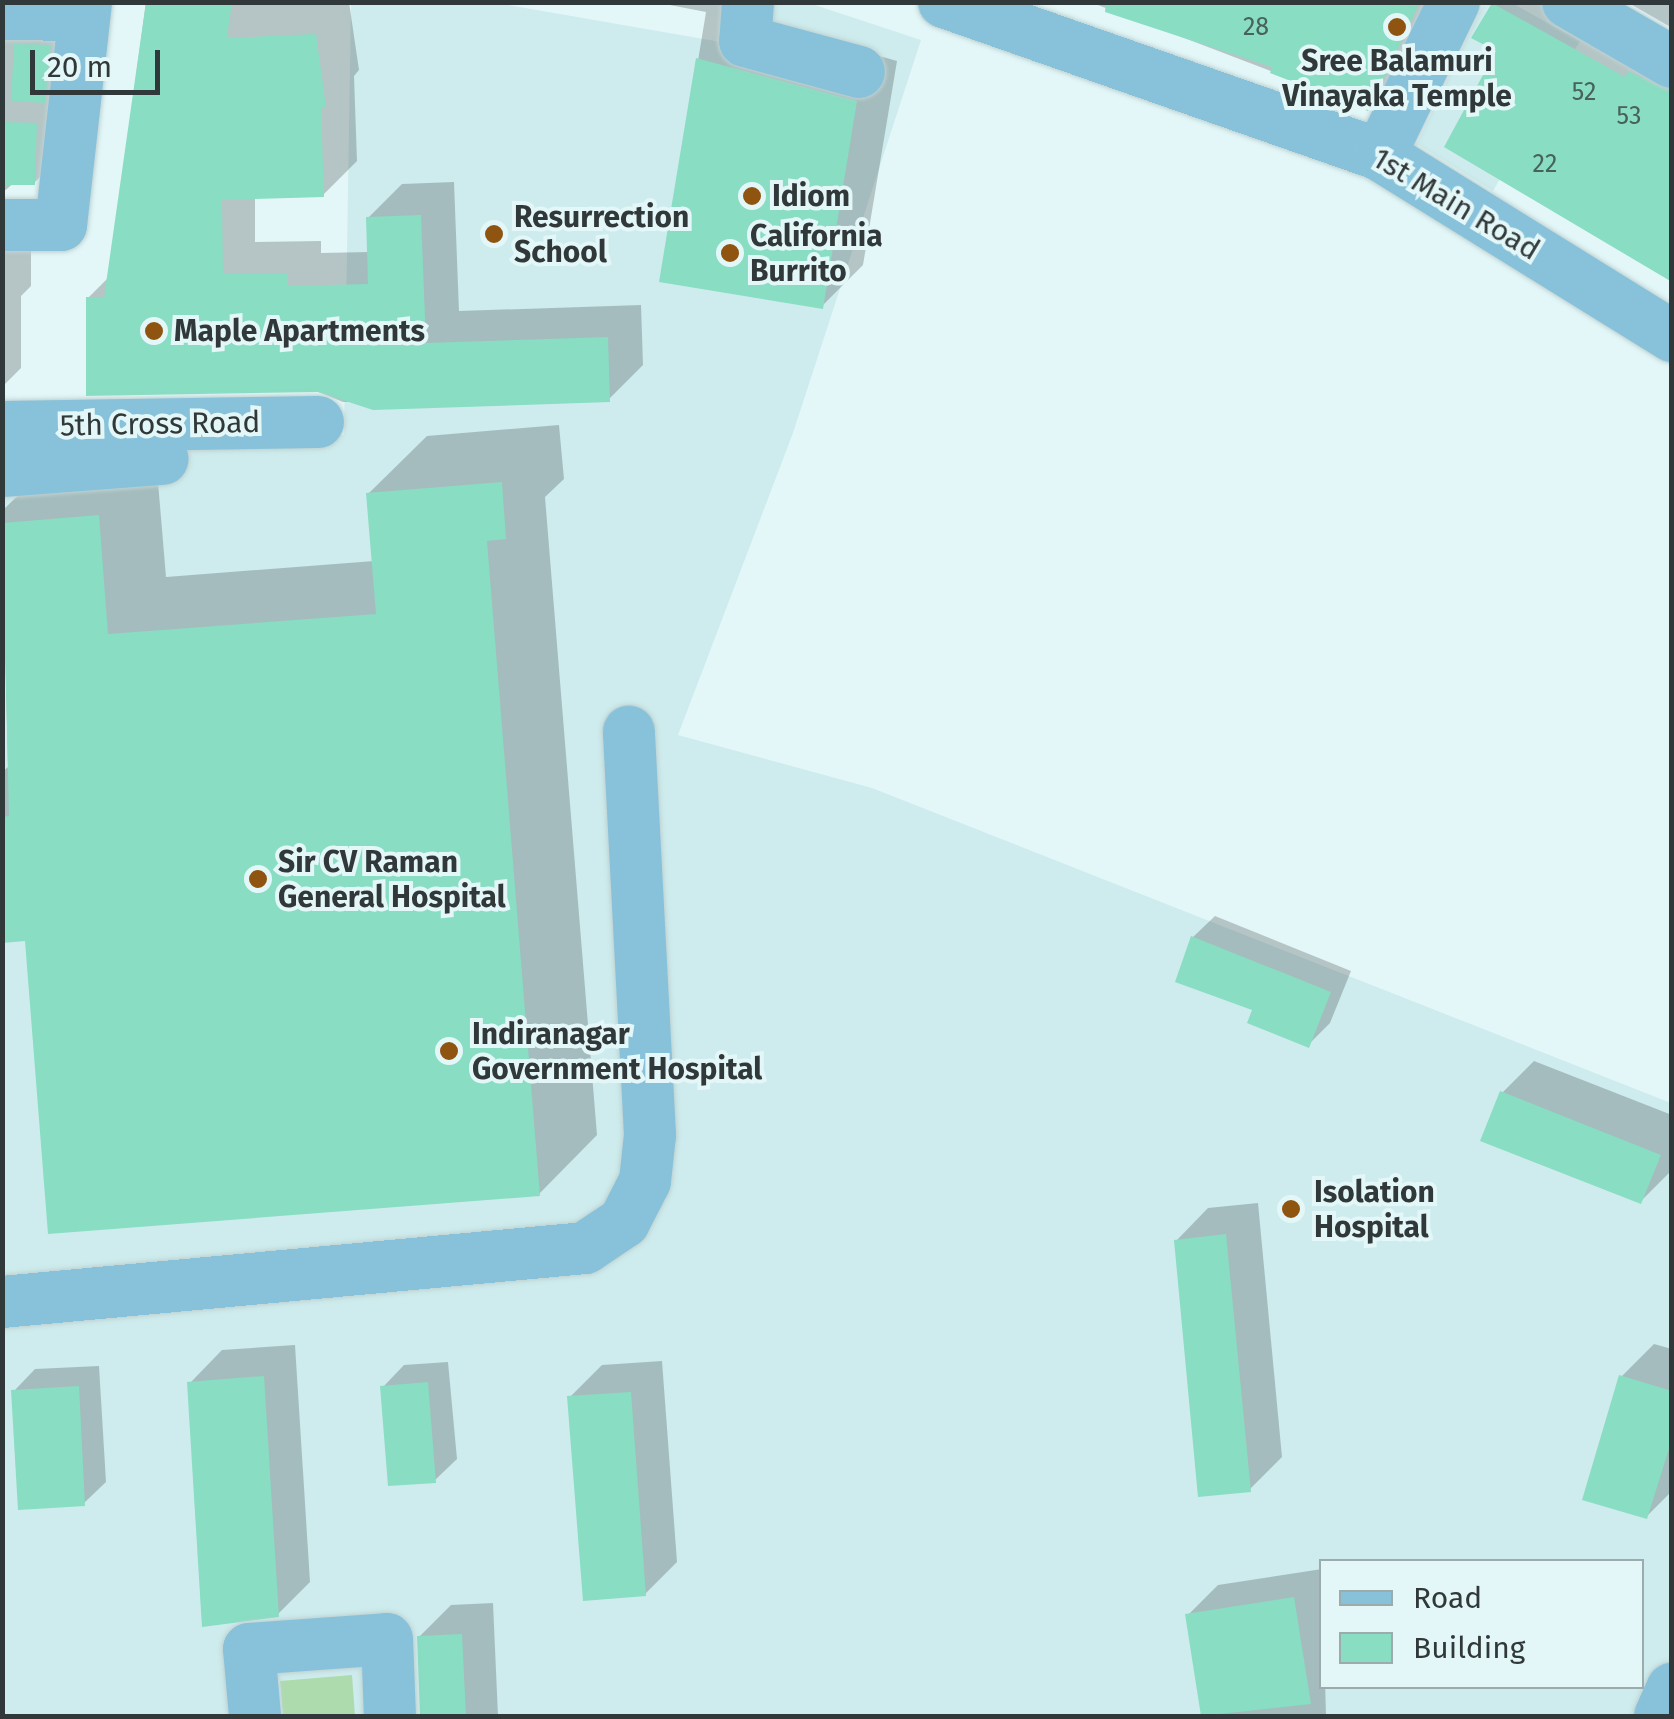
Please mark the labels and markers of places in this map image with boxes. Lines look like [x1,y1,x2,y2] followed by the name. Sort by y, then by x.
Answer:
[1386,16,1408,38] marker: Sree Balamuri Vinayaka Temple
[1282,43,1512,114] place label: Sree Balamuri Vinayaka Temple
[772,178,850,214] place label: Idiom
[741,185,763,207] marker: Idiom
[514,199,689,270] place label: Resurrection School
[750,218,883,288] place label: California Burrito
[483,223,505,245] marker: Resurrection School
[719,242,741,264] marker: California Burrito
[174,313,425,349] place label: Maple Apartments
[143,320,165,342] marker: Maple Apartments
[278,844,506,914] place label: Sir CV Raman General Hospital
[247,868,269,890] marker: Sir CV Raman General Hospital
[472,1016,762,1086] place label: Indiranagar Government Hospital
[436,1038,462,1064] marker: Indiranagar Government Hospital
[1314,1174,1435,1244] place label: Isolation Hospital
[1278,1196,1304,1222] marker: Isolation Hospital

